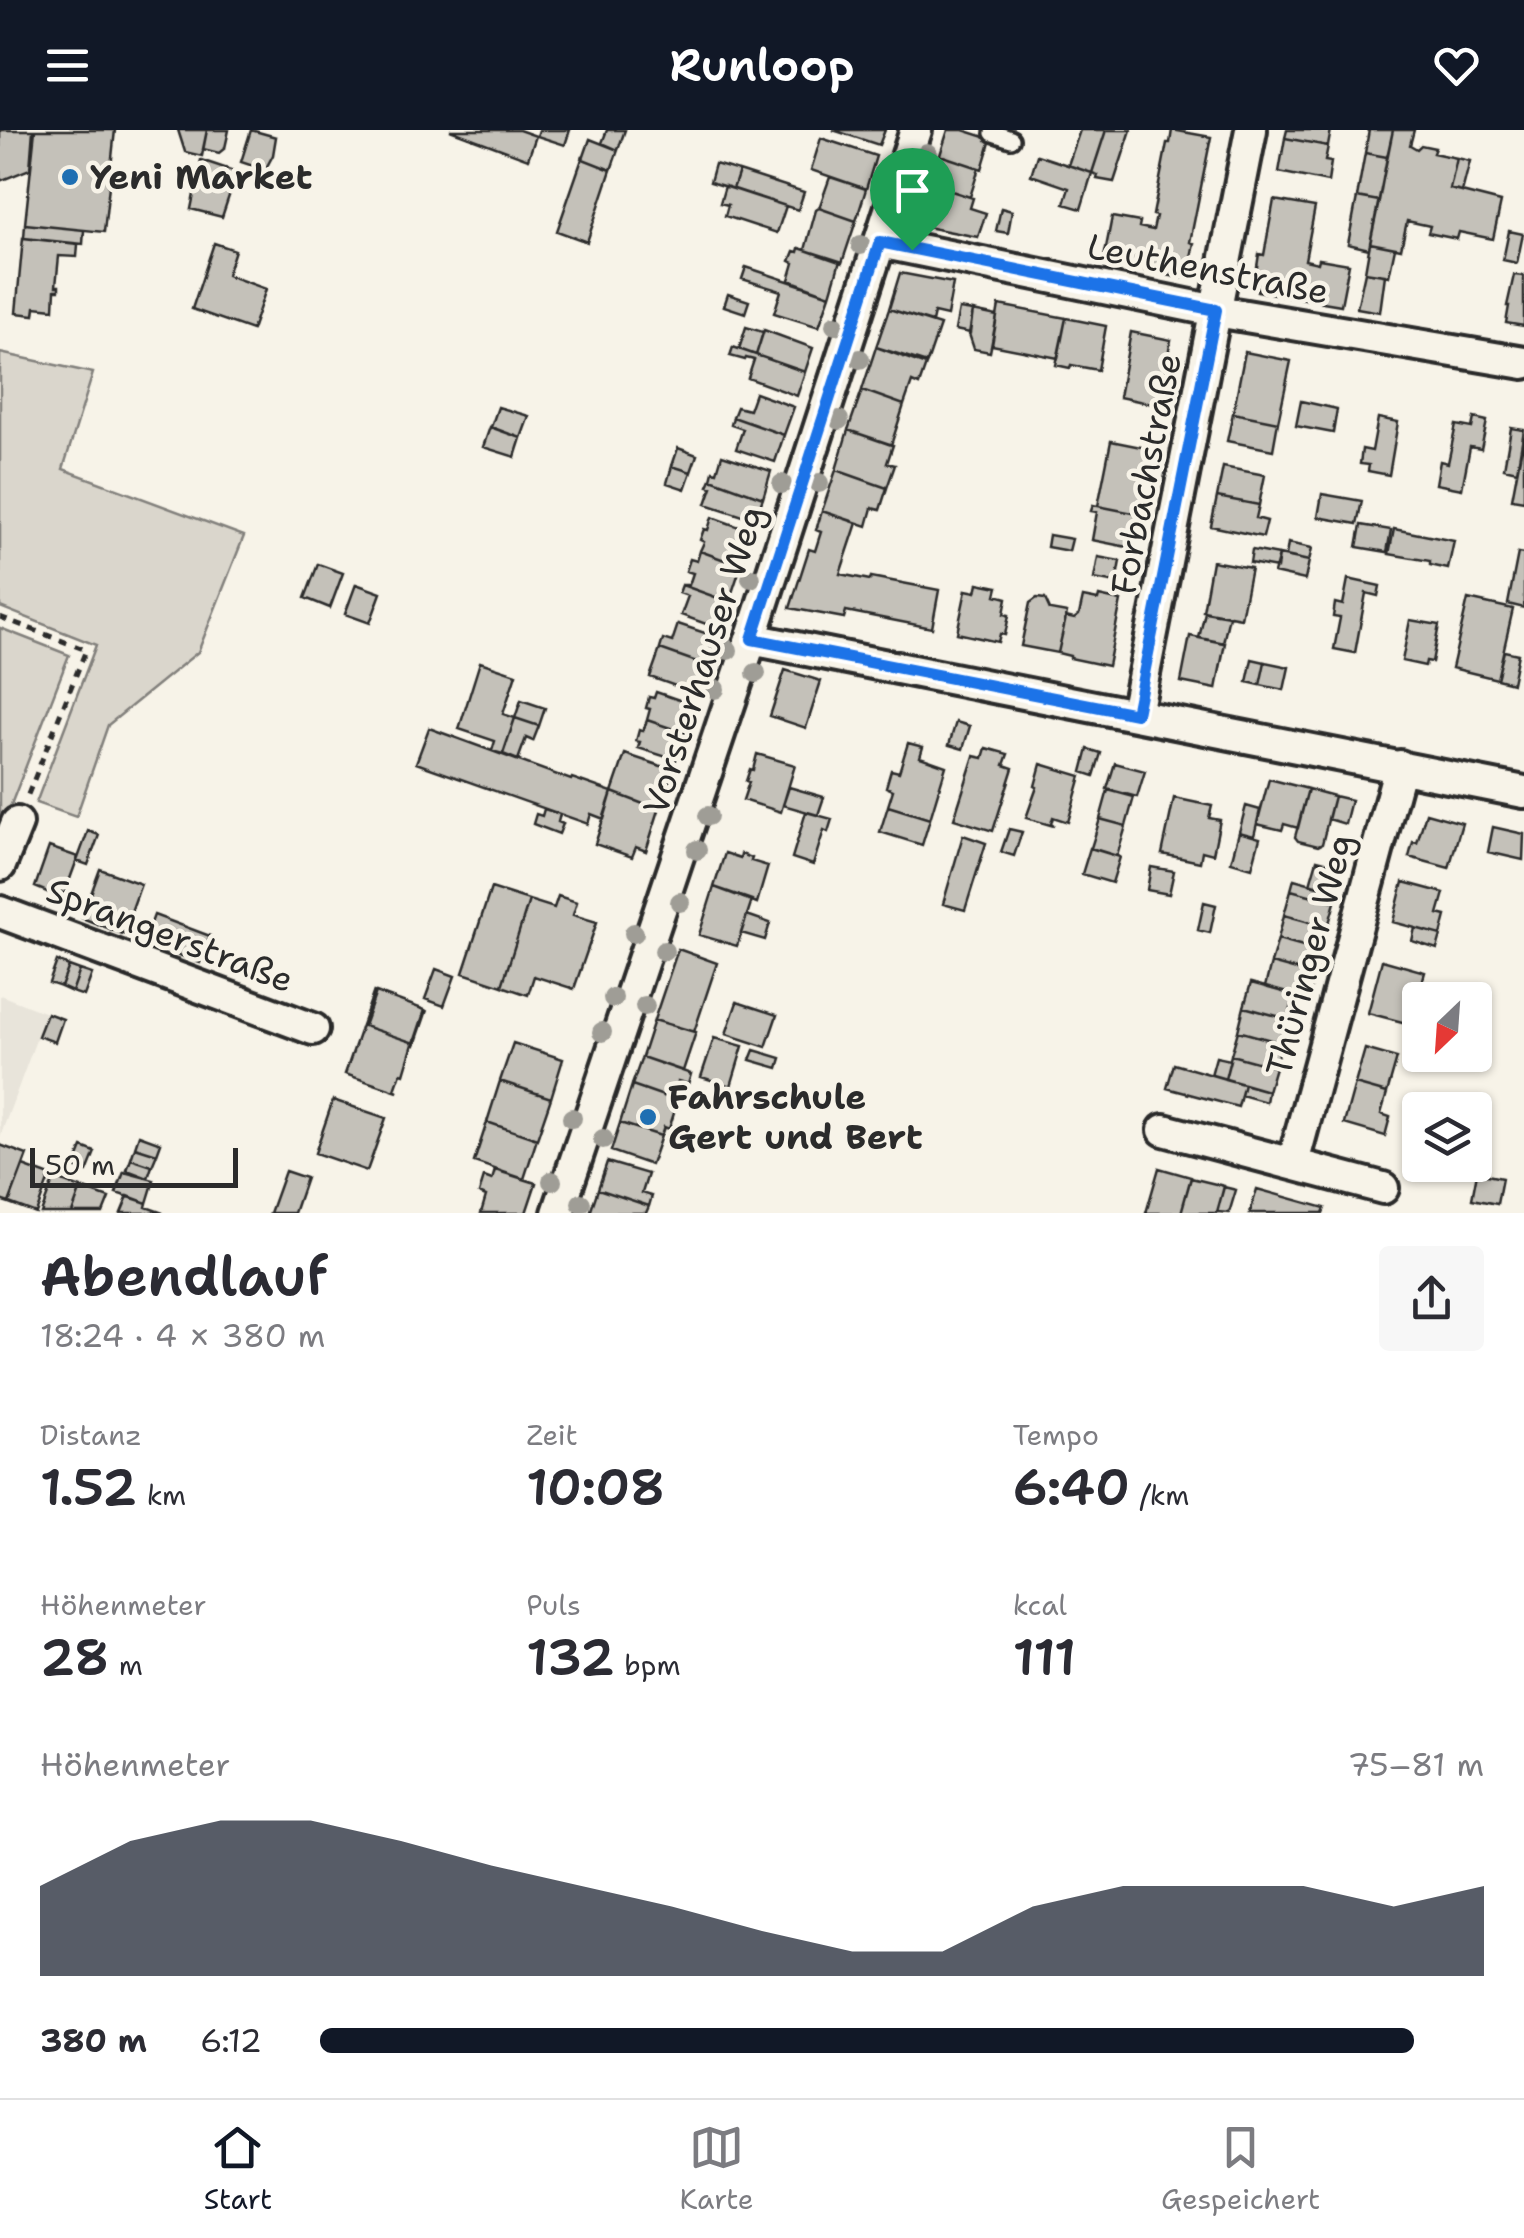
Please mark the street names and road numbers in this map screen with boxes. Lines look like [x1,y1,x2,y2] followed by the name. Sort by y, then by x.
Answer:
[1083,222,1333,315] street label: Leuthenstraße
[1099,349,1192,599] street label: Forbachstraße
[631,499,776,820] street label: Vorsterhauser Weg
[1255,828,1364,1081] street label: Thüringer Weg
[40,866,300,1003] street label: Sprangerstraße

